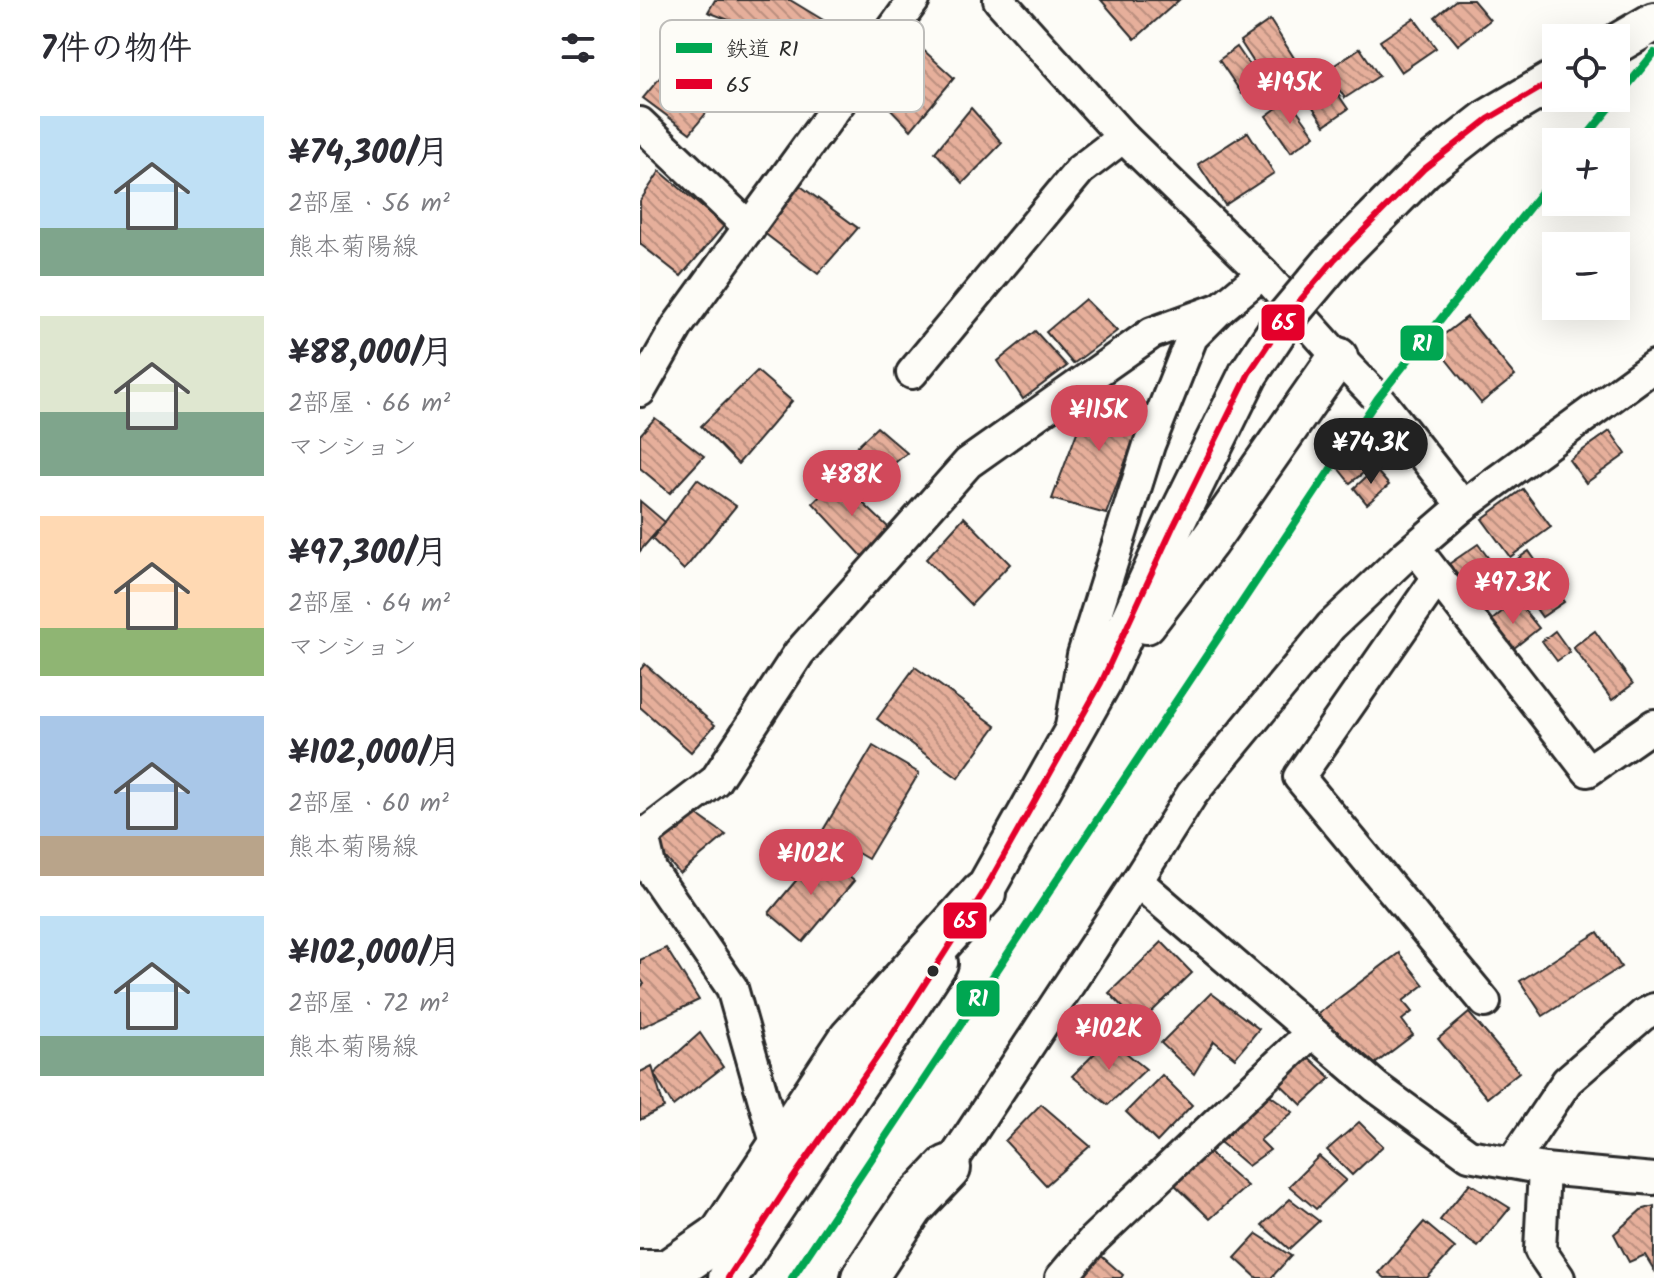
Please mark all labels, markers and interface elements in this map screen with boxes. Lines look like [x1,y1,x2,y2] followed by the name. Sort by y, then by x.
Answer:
[660,20,924,112] legend
[40,23,192,77] text: 7件の物件
[1542,24,1630,320] map controls
[1542,24,1630,112] button: locate
[556,26,600,70] icon: filters
[726,33,799,68] text: 鉄道 R1
[1234,58,1346,126] pin: ¥195K
[1257,63,1323,105] text: ¥195K
[726,69,751,104] text: 65
[288,127,449,181] text: ¥74,300/月
[1542,128,1630,216] button: +
[104,148,200,244] icon: home
[288,183,450,225] text: 2部屋 · 56 m²
[288,227,418,269] text: 熊本菊陽線
[1542,232,1630,320] button: −
[1260,303,1306,342] line badge: 65
[1271,307,1296,342] text: 65
[1399,324,1445,362] line badge: R1
[288,327,454,381] text: ¥88,000/月
[1412,328,1432,363] text: R1
[104,348,200,444] icon: home
[288,383,450,425] text: 2部屋 · 66 m²
[1043,385,1155,453] pin: ¥115K
[1069,390,1129,432] text: ¥115K
[1306,418,1436,486] pin: ¥74.3K
[1332,423,1410,465] text: ¥74.3K
[288,427,417,469] text: マンション
[805,450,899,518] pin: ¥88K
[821,455,883,497] text: ¥88K
[288,527,448,581] text: ¥97,300/月
[104,548,200,644] icon: home
[1448,558,1578,626] pin: ¥97.3K
[1474,563,1552,605] text: ¥97.3K
[288,583,450,625] text: 2部屋 · 64 m²
[288,627,417,669] text: マンション
[288,727,461,781] text: ¥102,000/月
[104,748,200,844] icon: home
[288,783,449,825] text: 2部屋 · 60 m²
[288,827,418,869] text: 熊本菊陽線
[755,829,867,897] pin: ¥102K
[777,834,845,876] text: ¥102K
[942,901,988,940] line badge: 65
[953,905,978,940] text: 65
[288,927,461,981] text: ¥102,000/月
[104,948,200,1044] icon: home
[925,963,941,979] unlabelled marker
[955,979,1001,1018] line badge: R1
[288,983,448,1025] text: 2部屋 · 72 m²
[968,983,988,1018] text: R1
[1053,1004,1165,1072] pin: ¥102K
[1075,1009,1143,1051] text: ¥102K
[288,1027,418,1069] text: 熊本菊陽線

